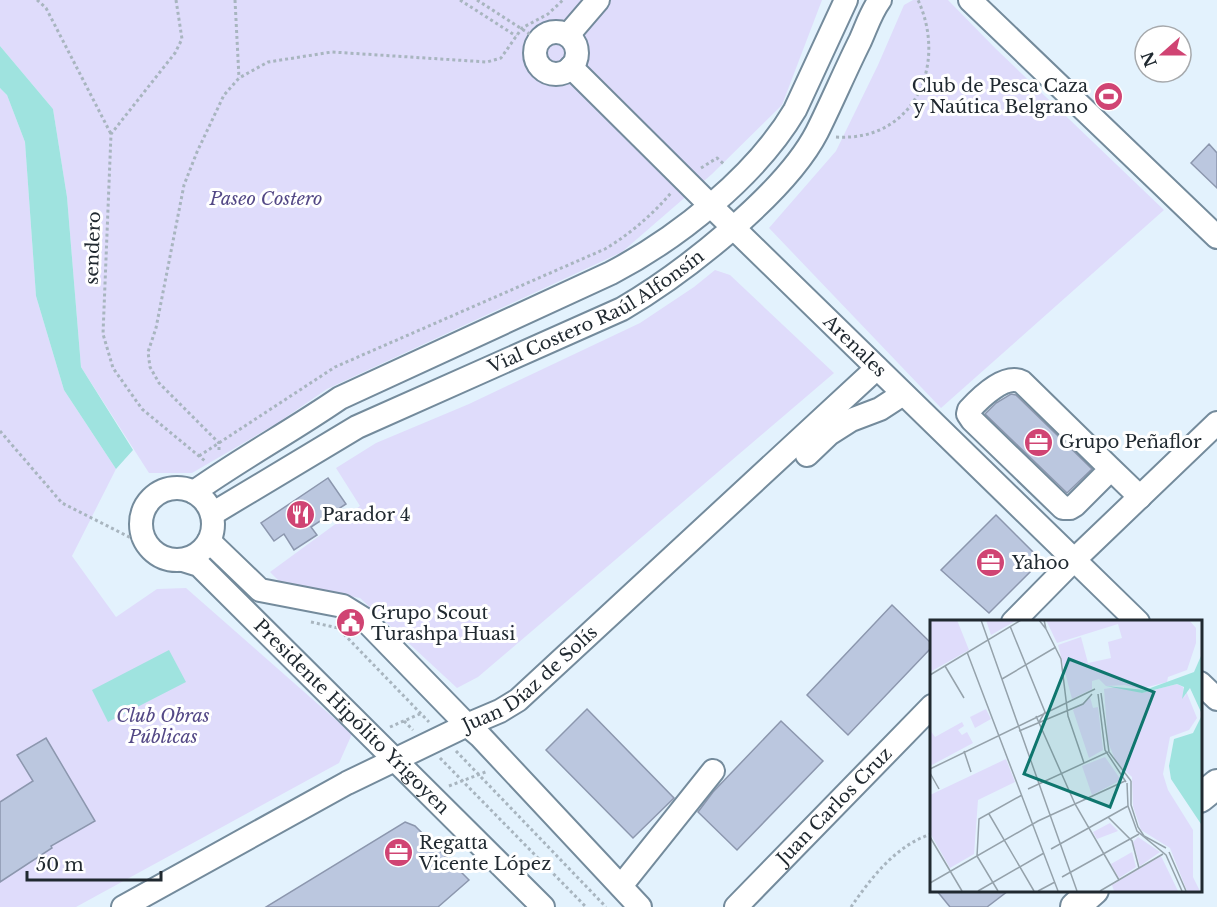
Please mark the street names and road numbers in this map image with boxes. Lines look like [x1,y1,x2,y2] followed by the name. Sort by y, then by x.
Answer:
[81,211,105,285] street label: sendero
[484,245,708,379] street label: Vial Costero Raúl Alfonsín
[818,310,891,382] street label: Arenales
[249,615,454,819] street label: Presidente Hipólito Yrigoyen
[457,621,602,737] street label: Juan Díaz de Solís
[771,743,897,871] street label: Juan Carlos Cruz

